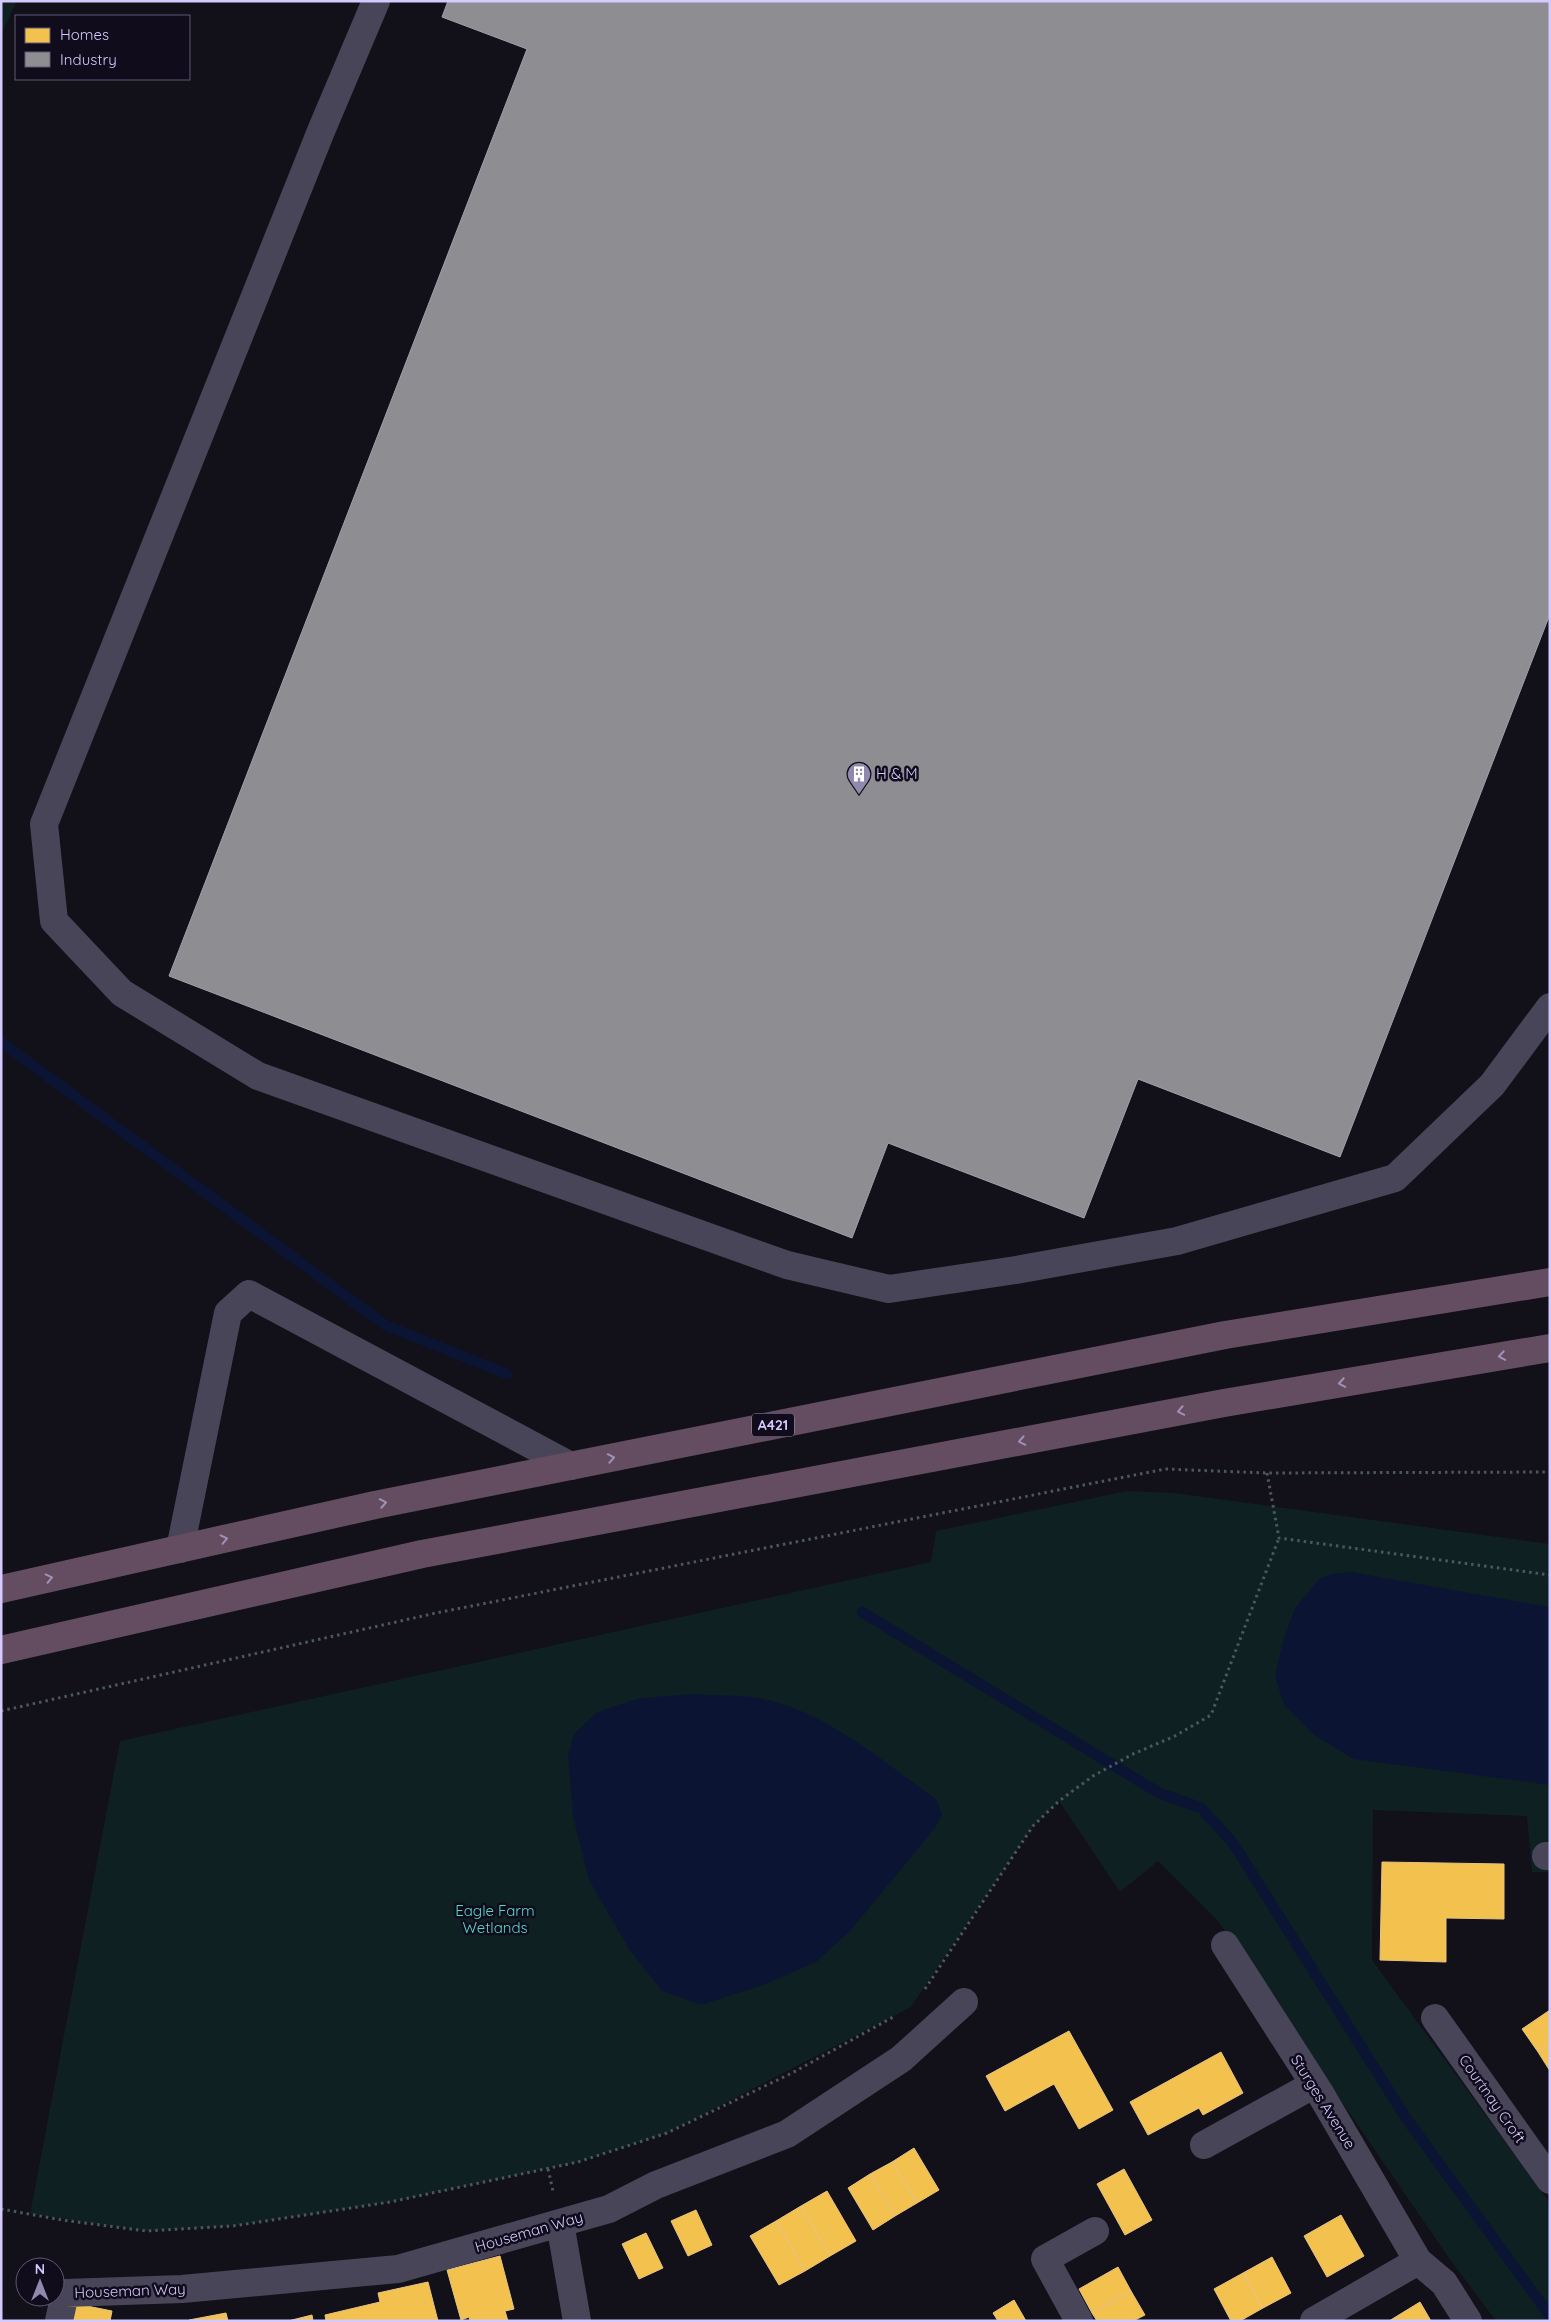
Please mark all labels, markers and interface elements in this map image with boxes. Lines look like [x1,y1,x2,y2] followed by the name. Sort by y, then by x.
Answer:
[15,15,190,80] legend
[60,25,109,44] text: Homes
[60,50,117,69] text: Industry
[846,761,872,795] building icon: H & M
[876,764,918,783] place label: H & M
[1497,1350,1506,1360] one-way arrow
[1337,1378,1346,1388] one-way arrow
[1177,1406,1186,1416] one-way arrow
[752,1414,794,1436] road number: A421
[1017,1436,1026,1446] one-way arrow
[607,1453,615,1463] one-way arrow
[379,1499,387,1509] one-way arrow
[220,1534,229,1545] one-way arrow
[44,1573,53,1584] one-way arrow
[455,1901,535,1937] park label: Eagle Farm Wetlands
[1287,2051,1360,2152] street label: Sturges Avenue
[1455,2051,1530,2147] street label: Courtnay Croft
[473,2207,585,2256] street label: Houseman Way
[15,2257,65,2307] north arrow
[35,2260,45,2278] text: N
[74,2279,186,2302] street label: Houseman Way

